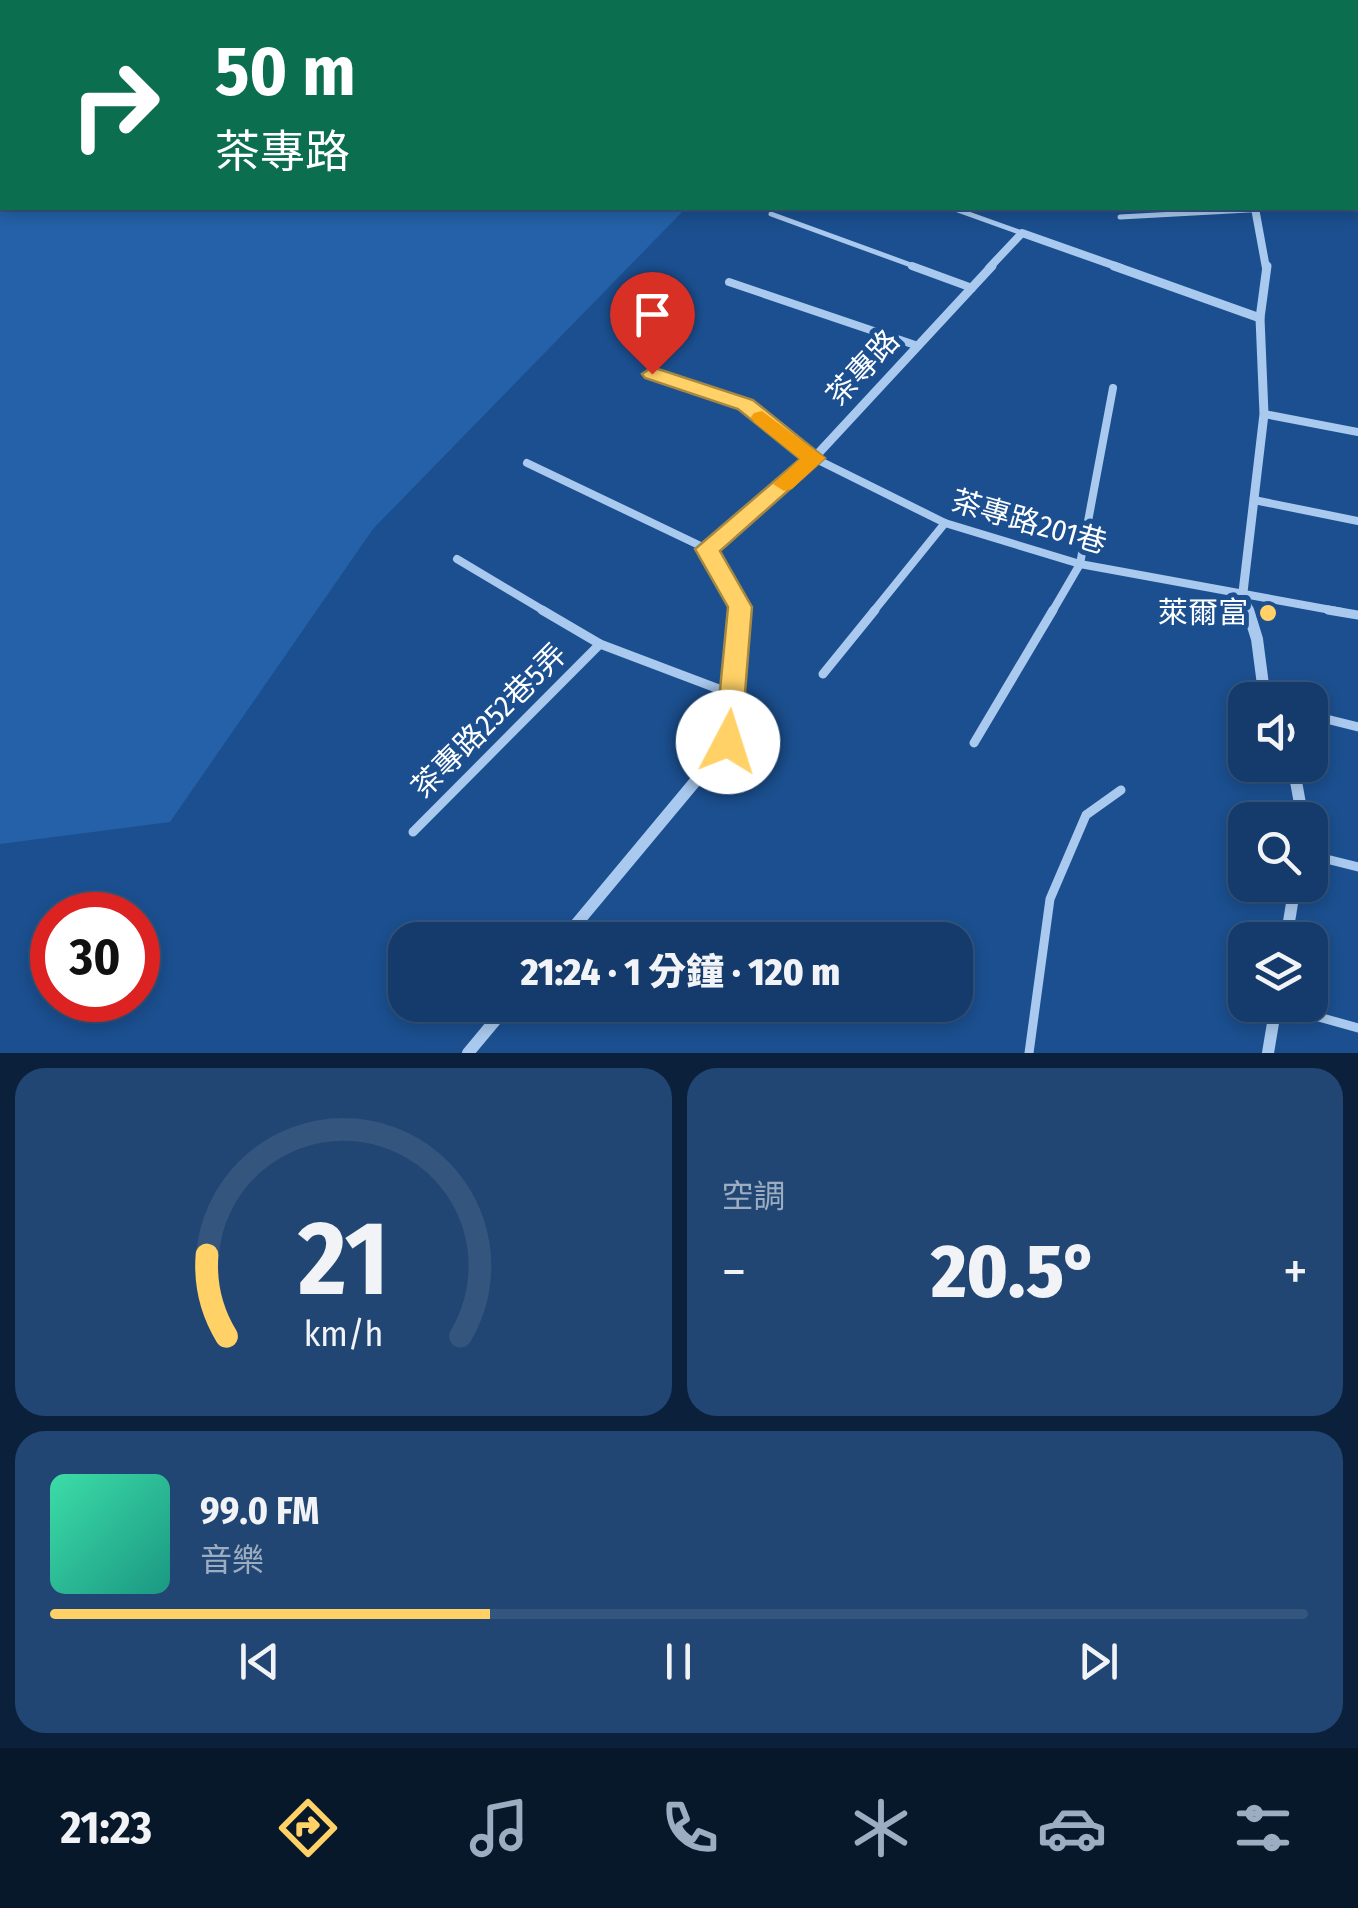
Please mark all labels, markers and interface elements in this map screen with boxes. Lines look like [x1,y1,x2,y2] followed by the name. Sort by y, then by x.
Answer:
[215,30,356,114] text: 50 m
[50,40,180,170] icon: right
[215,125,350,179] text: 茶專路
[610,272,695,375] pin
[625,287,680,342] icon: arrive
[819,323,907,413] street label: 茶專路
[947,483,1111,561] street label: 茶專路201巷
[1158,595,1248,631] place label: 萊爾富
[1257,602,1279,624] marker: 萊爾富
[404,636,574,806] street label: 茶專路252巷5弄
[1228,682,1328,1022] map controls
[1228,682,1328,782] button: sound
[676,690,780,794] position arrow
[1228,802,1328,902] button: search
[30,892,160,1022] speed limit sign: 30
[1228,922,1328,1022] button: layers
[521,949,840,995] text: 21:24 · 1 分鐘 · 120 m
[722,1177,786,1215] text: 空調
[297,1197,388,1322] text: 21
[931,1227,1098,1317] text: 20.5°
[722,1239,746,1305] text: −
[1283,1239,1308,1305] text: +
[303,1313,383,1355] text: km/h
[200,1488,319,1534] text: 99.0 FM
[200,1541,264,1579] text: 音樂
[232,1634,287,1689] icon: previous
[651,1634,706,1689] icon: pause
[1071,1634,1126,1689] icon: next
[273,1793,343,1863] icon: directions
[464,1793,534,1863] icon: music
[655,1793,725,1863] icon: phone
[846,1793,916,1863] icon: climate
[1037,1793,1107,1863] icon: car
[1228,1793,1298,1863] icon: filters
[60,1801,152,1855] text: 21:23

